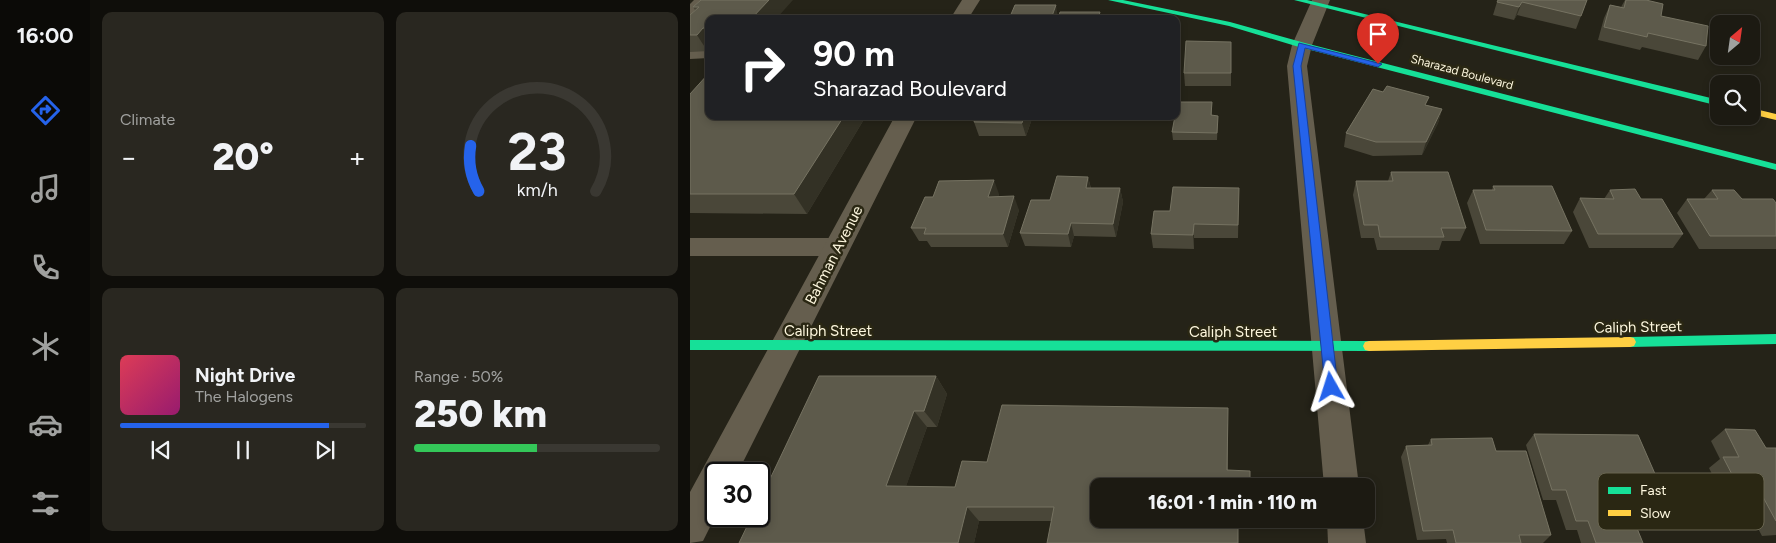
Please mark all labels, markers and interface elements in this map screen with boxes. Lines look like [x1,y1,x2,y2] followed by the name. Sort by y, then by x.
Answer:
[1357,13,1399,64] pin
[1710,15,1760,65] north arrow
[1710,15,1760,125] map controls
[1364,20,1392,48] icon: arrive
[16,22,74,49] text: 16:00
[813,33,895,75] text: 90 m
[730,35,795,100] icon: right
[1409,52,1515,92] street label: Sharazad Boulevard
[813,75,1007,102] text: Sharazad Boulevard
[1710,75,1760,125] button: search
[28,93,63,128] icon: directions
[120,110,175,129] text: Climate
[507,121,567,183] text: 23
[212,134,274,180] text: 20°
[120,140,137,174] text: −
[349,140,366,174] text: +
[28,171,63,206] icon: music
[517,179,557,200] text: km/h
[801,203,867,307] street label: Bahman Avenue
[28,250,63,285] icon: phone
[1594,317,1683,337] street label: Caliph Street
[784,322,872,340] street label: Caliph Street
[1189,323,1277,341] street label: Caliph Street
[28,329,63,364] icon: climate
[1304,360,1356,412] position arrow
[195,364,295,387] text: Night Drive
[414,367,503,386] text: Range · 50%
[195,387,293,406] text: The Halogens
[414,391,547,437] text: 250 km
[28,407,63,442] icon: car
[147,436,175,464] icon: previous
[229,436,257,464] icon: pause
[311,436,339,464] icon: next
[705,462,770,527] speed limit sign: 30
[1598,473,1764,530] legend
[1640,482,1666,499] text: Fast
[28,486,63,521] icon: filters
[1148,491,1317,514] text: 16:01 · 1 min · 110 m
[1640,505,1671,522] text: Slow

